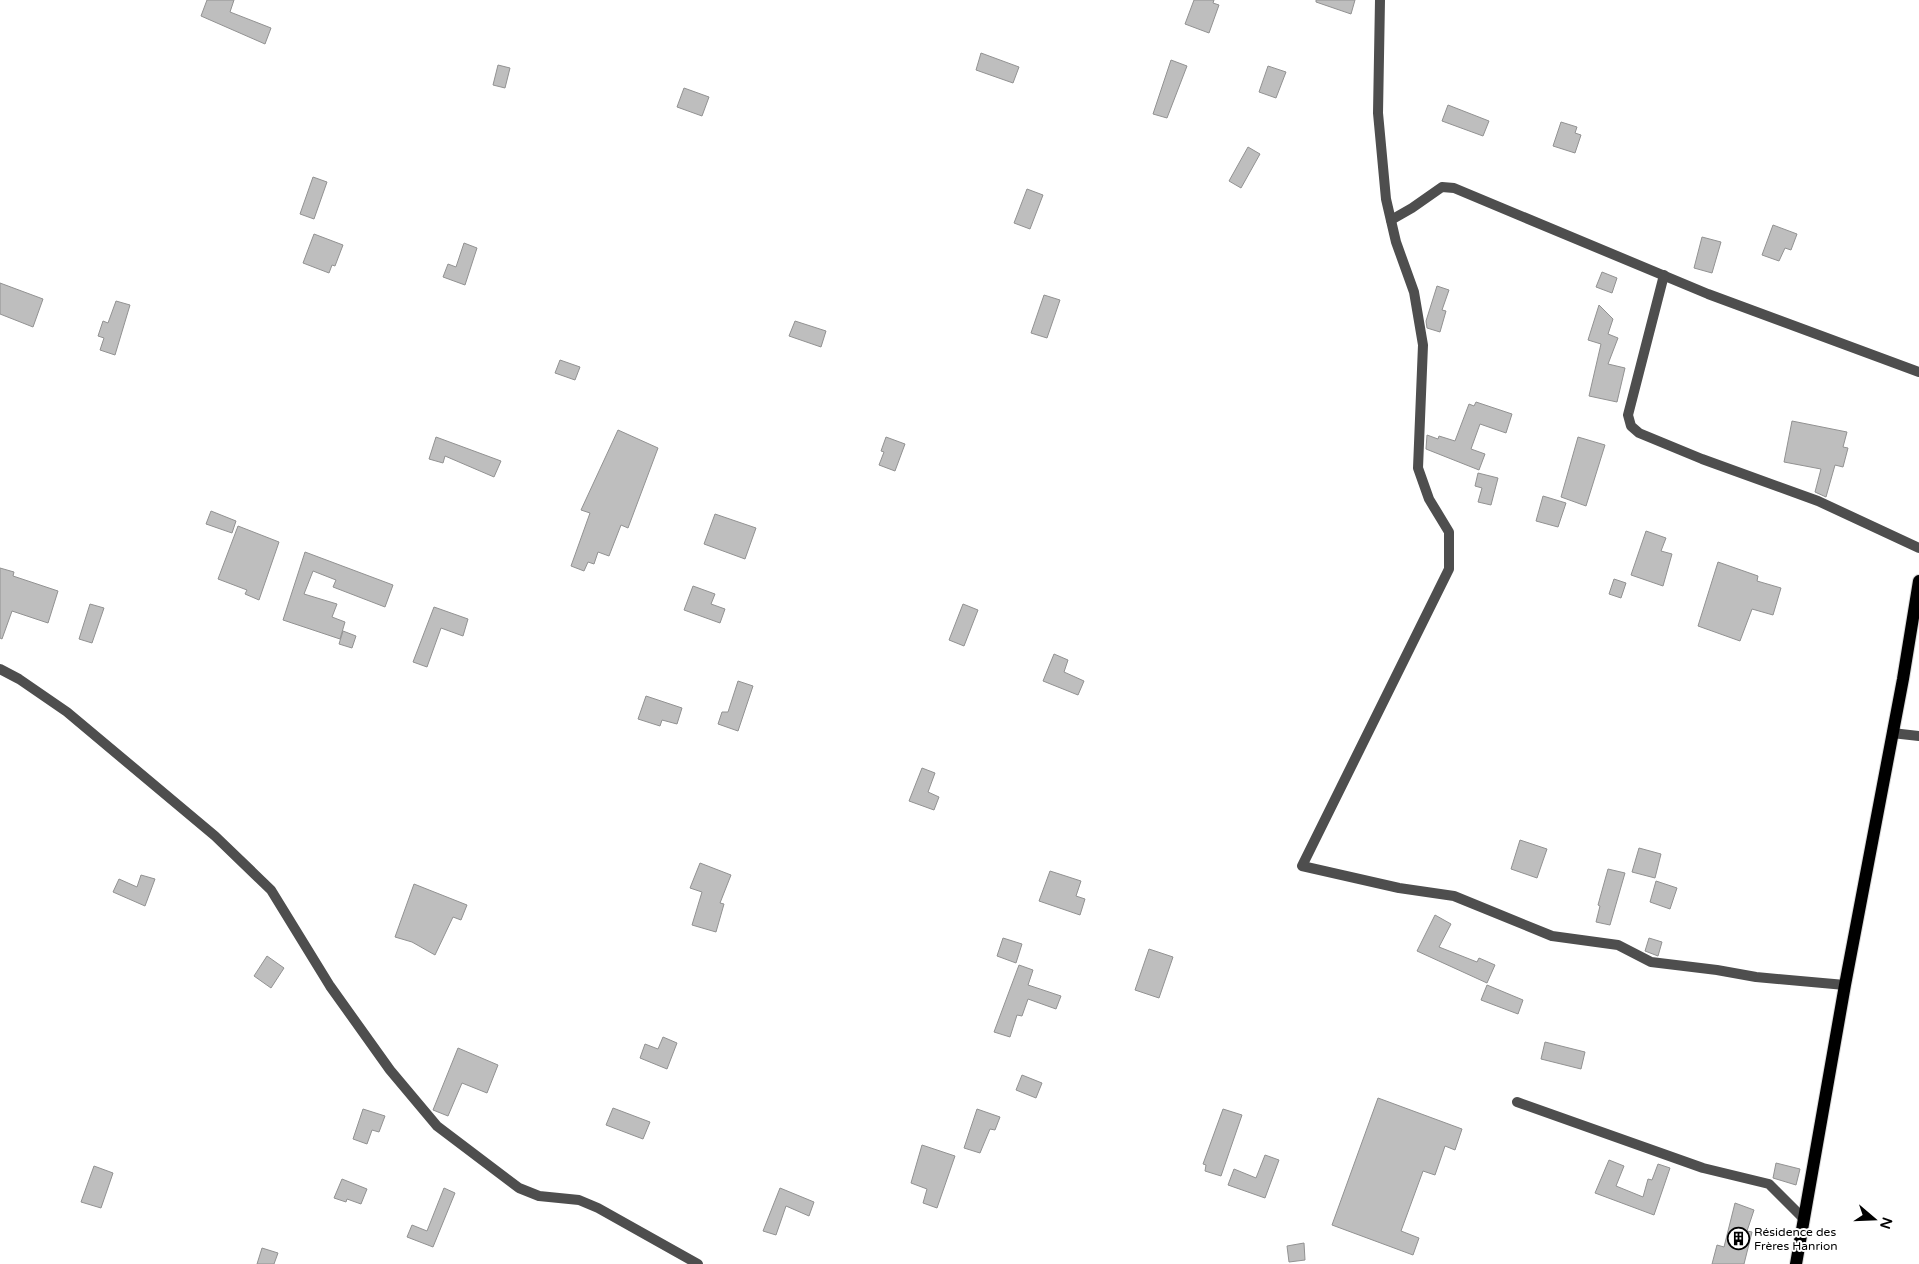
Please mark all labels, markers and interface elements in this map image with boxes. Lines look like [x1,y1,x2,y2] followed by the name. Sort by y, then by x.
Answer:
[1849,1194,1899,1244] north arrow
[1876,1215,1896,1231] text: N
[1754,1225,1838,1253] place label: Résidence des Frères Hanrion
[1726,1227,1750,1251] building icon: Résidence des Frères Hanrion

